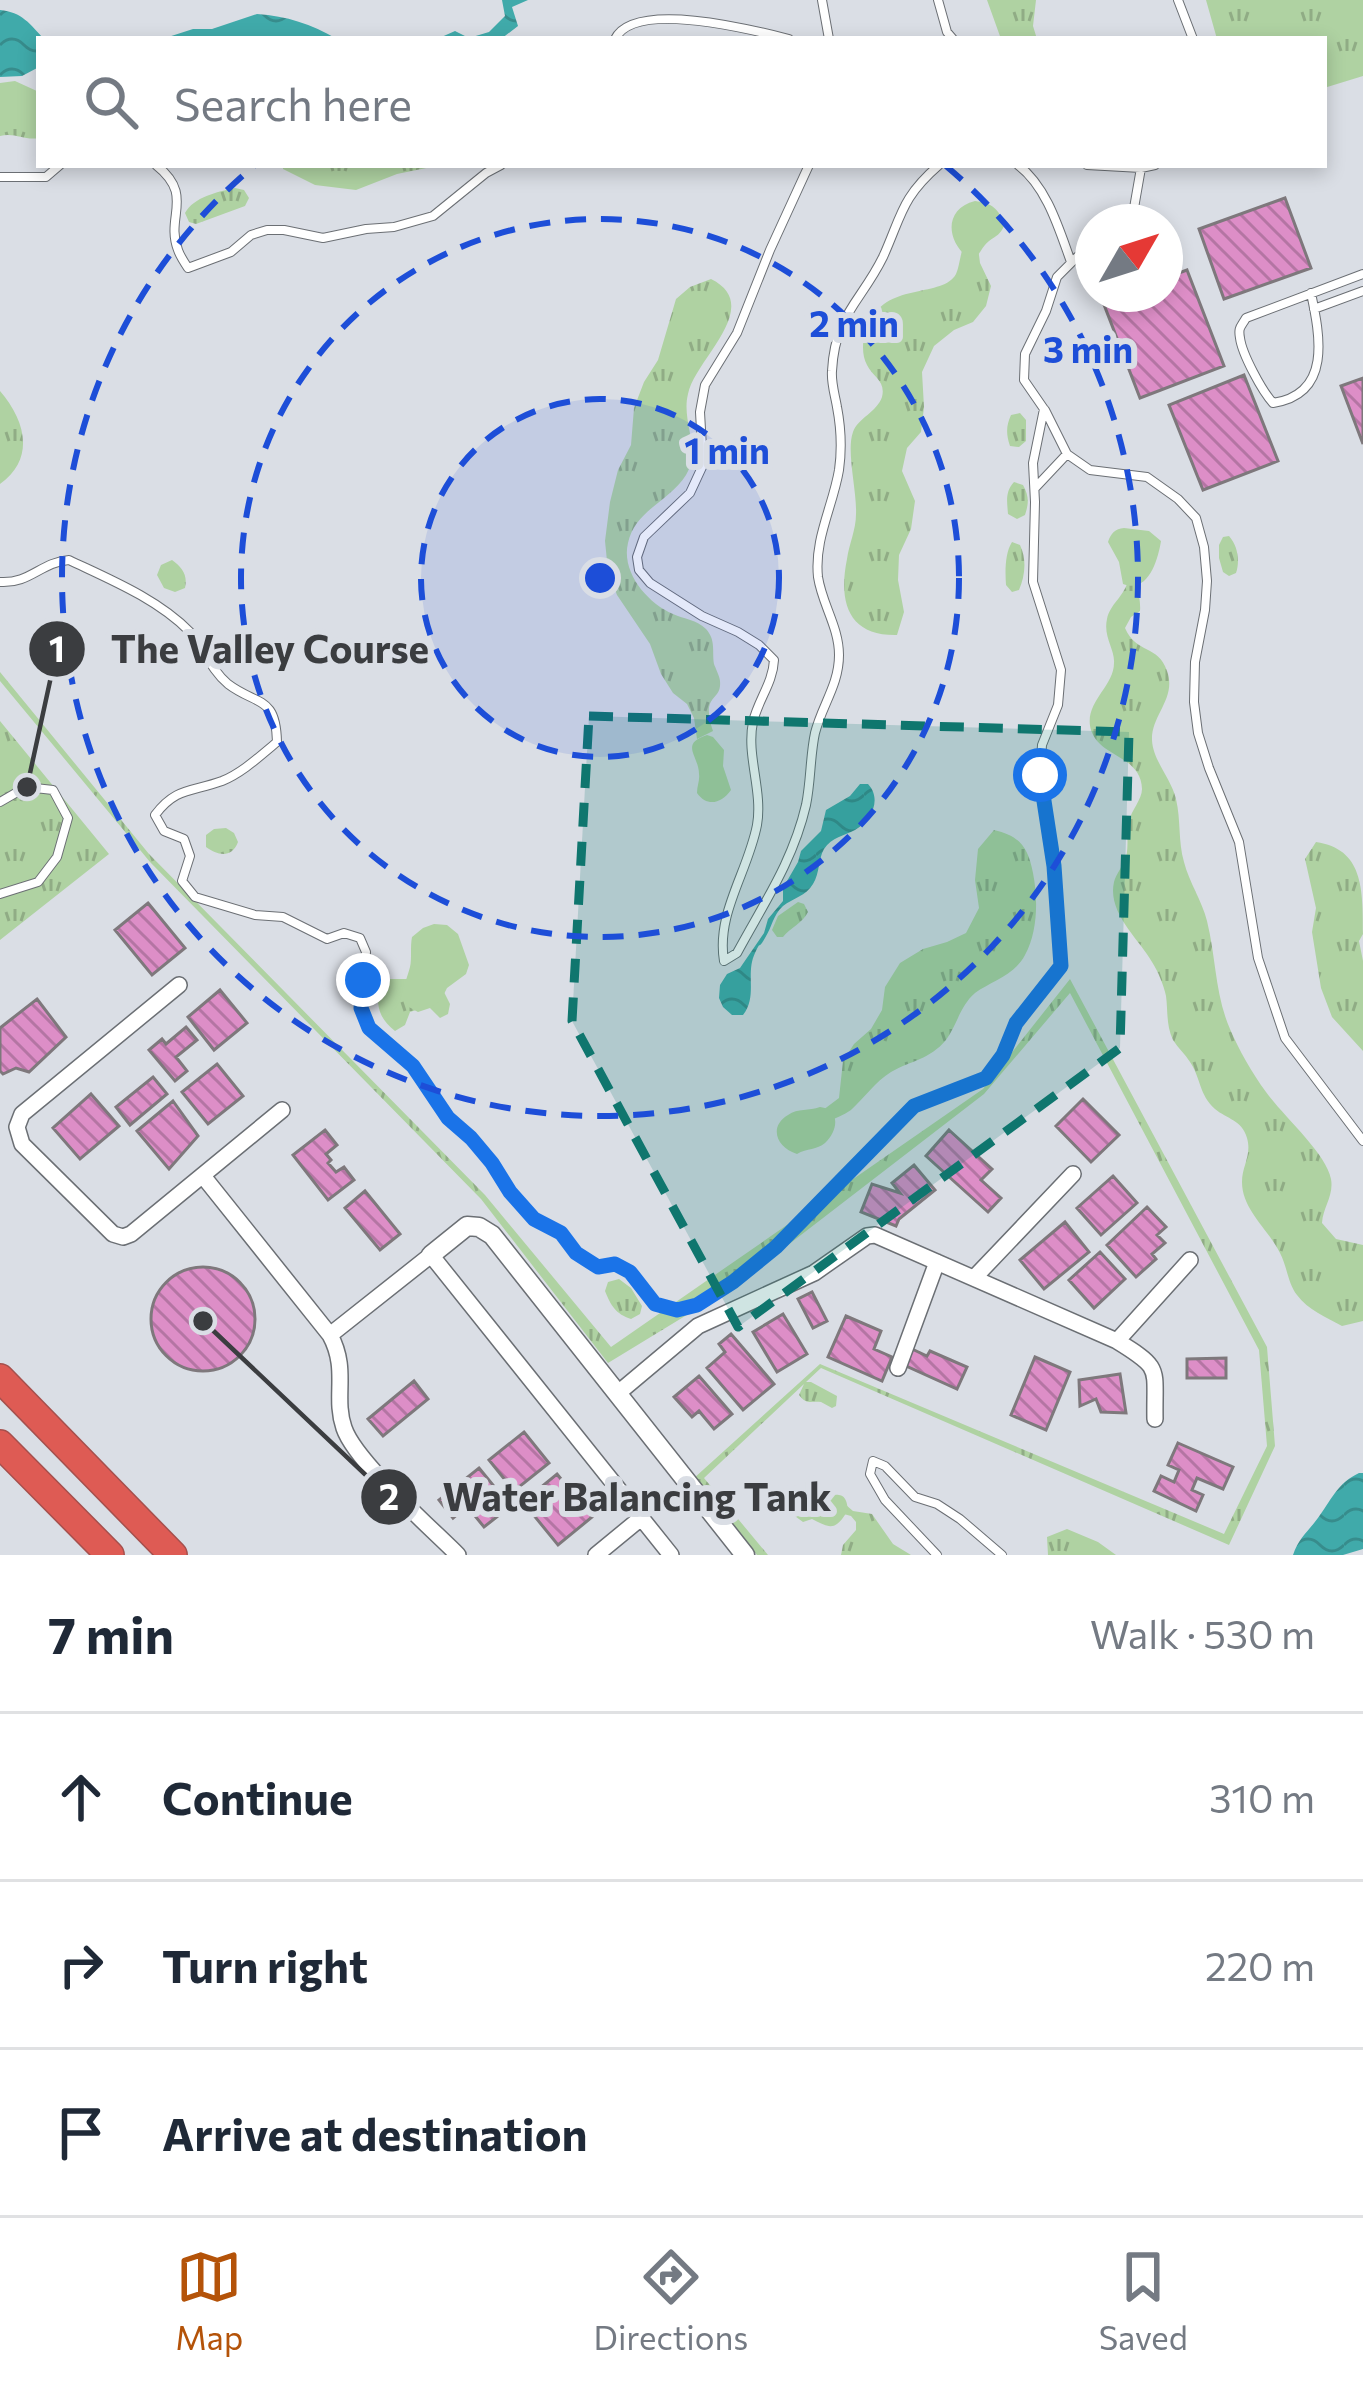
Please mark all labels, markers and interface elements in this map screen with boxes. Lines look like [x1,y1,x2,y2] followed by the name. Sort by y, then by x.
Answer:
[36,36,1327,168] search box
[78,69,144,135] icon: search
[174,75,412,130] text: Search here
[1075,204,1183,312] north arrow
[809,300,899,344] text: 2 min
[1043,326,1133,370] text: 3 min
[684,427,770,471] text: 1 min
[579,557,621,599] centre of rings
[27,612,454,687] callout: The Valley Course
[111,623,429,671] text: The Valley Course
[49,625,65,669] text: 1
[1013,748,1067,802] route start
[336,953,390,1007] route end
[359,1460,856,1535] callout: Water Balancing Tank
[443,1471,831,1519] text: Water Balancing Tank
[379,1473,399,1517] text: 2
[48,1602,174,1665] text: 7 min
[1090,1609,1315,1657] text: Walk · 530 m
[48,1764,114,1830] icon: ahead
[162,1769,353,1824] text: Continue
[1209,1773,1315,1821] text: 310 m
[48,1932,114,1998] icon: right
[162,1937,368,1992] text: Turn right
[1205,1941,1315,1989] text: 220 m
[48,2100,114,2166] icon: arrive
[162,2105,588,2160] text: Arrive at destination
[175,2244,243,2357] tab: Map
[594,2244,748,2357] tab: Directions
[1099,2244,1188,2357] tab: Saved

